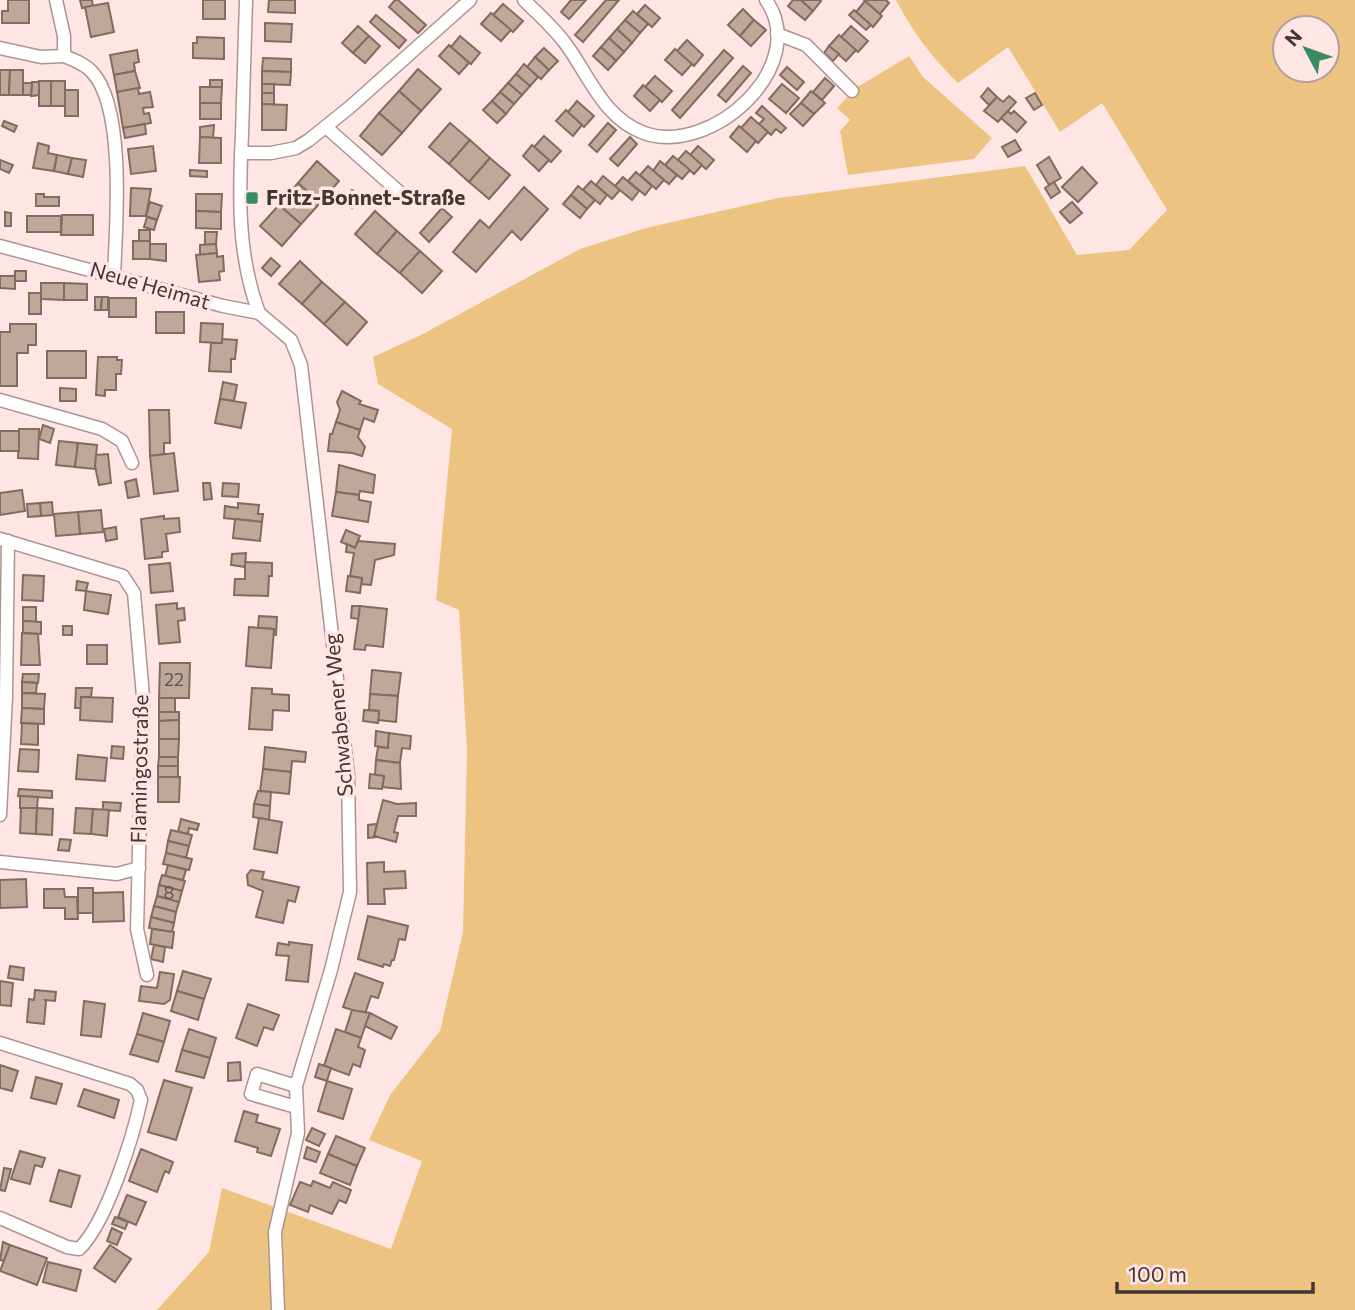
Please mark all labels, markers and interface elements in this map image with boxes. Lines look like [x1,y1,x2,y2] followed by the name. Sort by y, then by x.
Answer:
[1271,14,1341,84] north arrow
[1279,25,1306,50] text: N
[266,184,465,209] place label: Fritz-Bonnet-Straße
[244,190,260,206] marker: Fritz-Bonnet-Straße
[87,255,213,314] street label: Neue Heimat
[318,633,357,798] street label: Schwabener Weg
[164,668,184,690] house number: 22
[125,694,152,844] street label: Flamingostraße
[164,881,175,903] house number: 8
[1117,1250,1313,1294] scale bar
[1128,1261,1187,1286] text: 100 m

